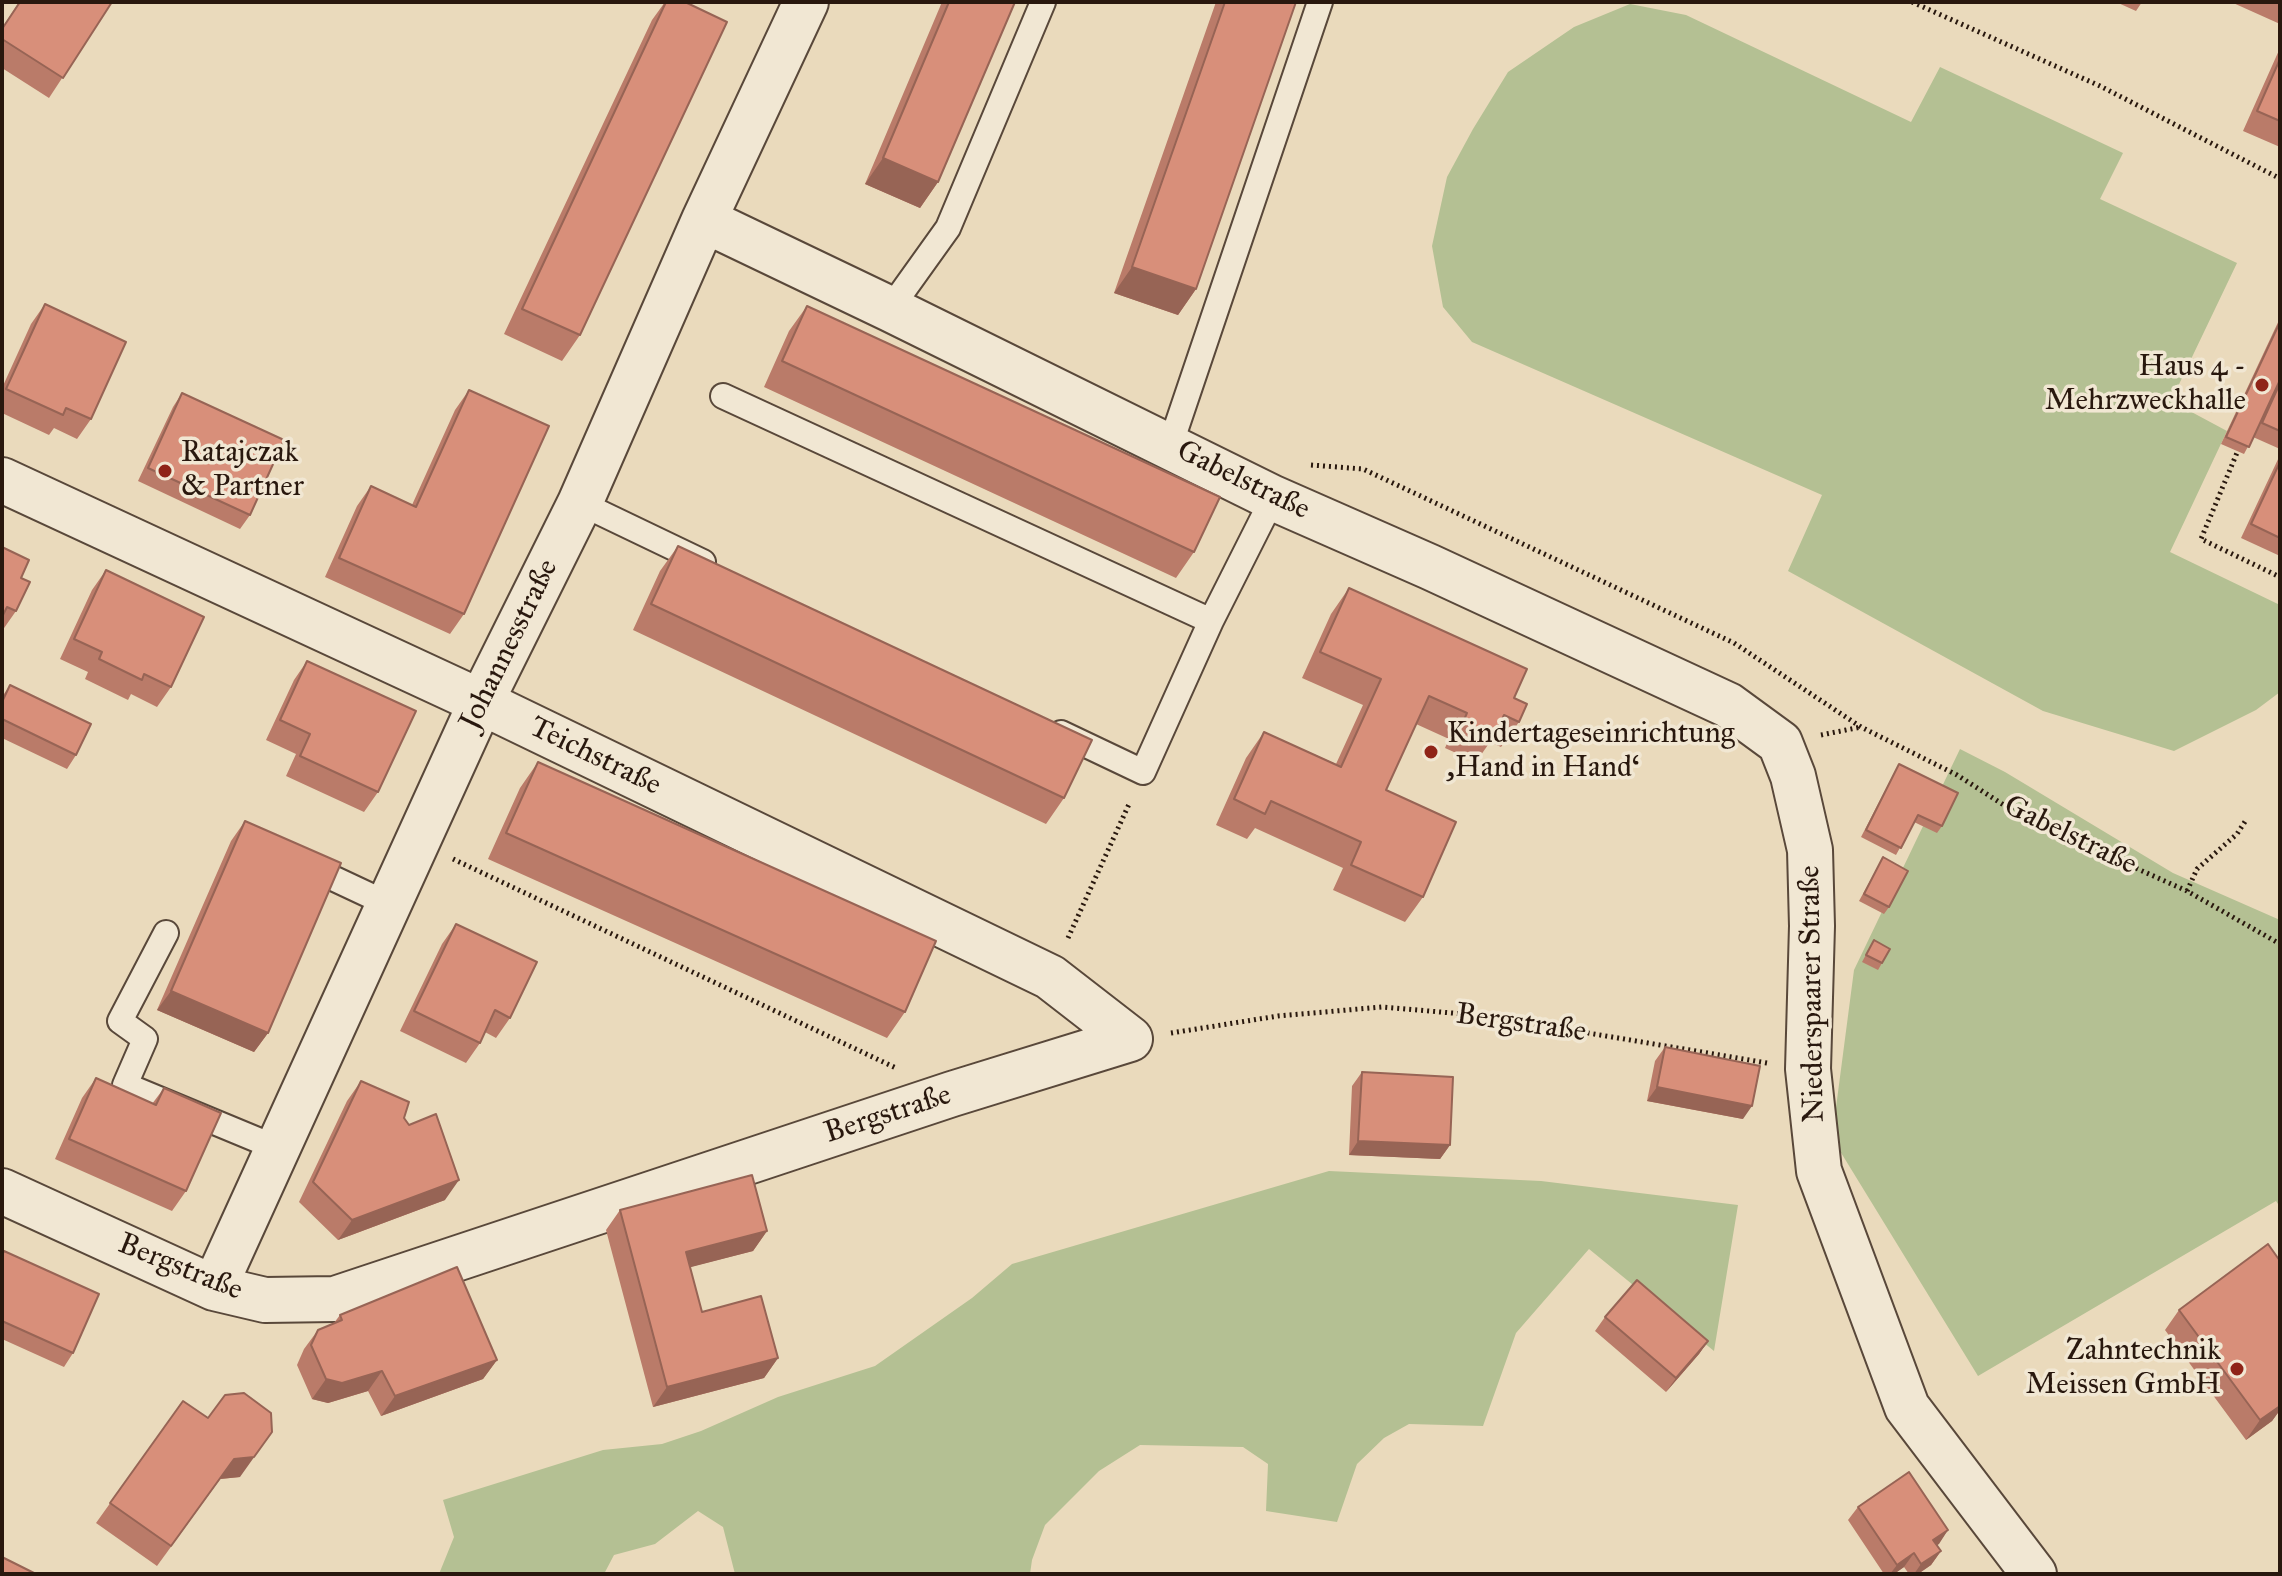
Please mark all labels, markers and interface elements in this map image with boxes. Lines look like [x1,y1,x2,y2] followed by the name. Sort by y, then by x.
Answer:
[2045,350,2246,420] place label: Haus 4 - Mehrzweckhalle
[2253,376,2271,394] marker: Haus 4 - Mehrzweckhalle
[1171,433,1315,529] street label: Gabelstraße
[181,436,304,506] place label: Ratajczak & Partner
[156,462,174,480] marker: Ratajczak & Partner
[453,554,567,736] street label: Johannesstraße
[523,710,667,804] street label: Teichstraße
[1447,717,1735,788] place label: Kindertageseinrichtung ‚Hand in Hand‘
[1422,743,1440,761] marker: Kindertageseinrichtung ‚Hand in Hand‘
[1998,788,2142,884] street label: Gabelstraße
[1793,865,1833,1123] street label: Niederspaarer Straße
[1454,997,1588,1051] street label: Bergstraße
[820,1078,956,1152] street label: Bergstraße
[112,1227,248,1309] street label: Bergstraße
[2026,1334,2221,1404] place label: Zahntechnik Meissen GmbH
[2228,1360,2246,1378] marker: Zahntechnik Meissen GmbH

